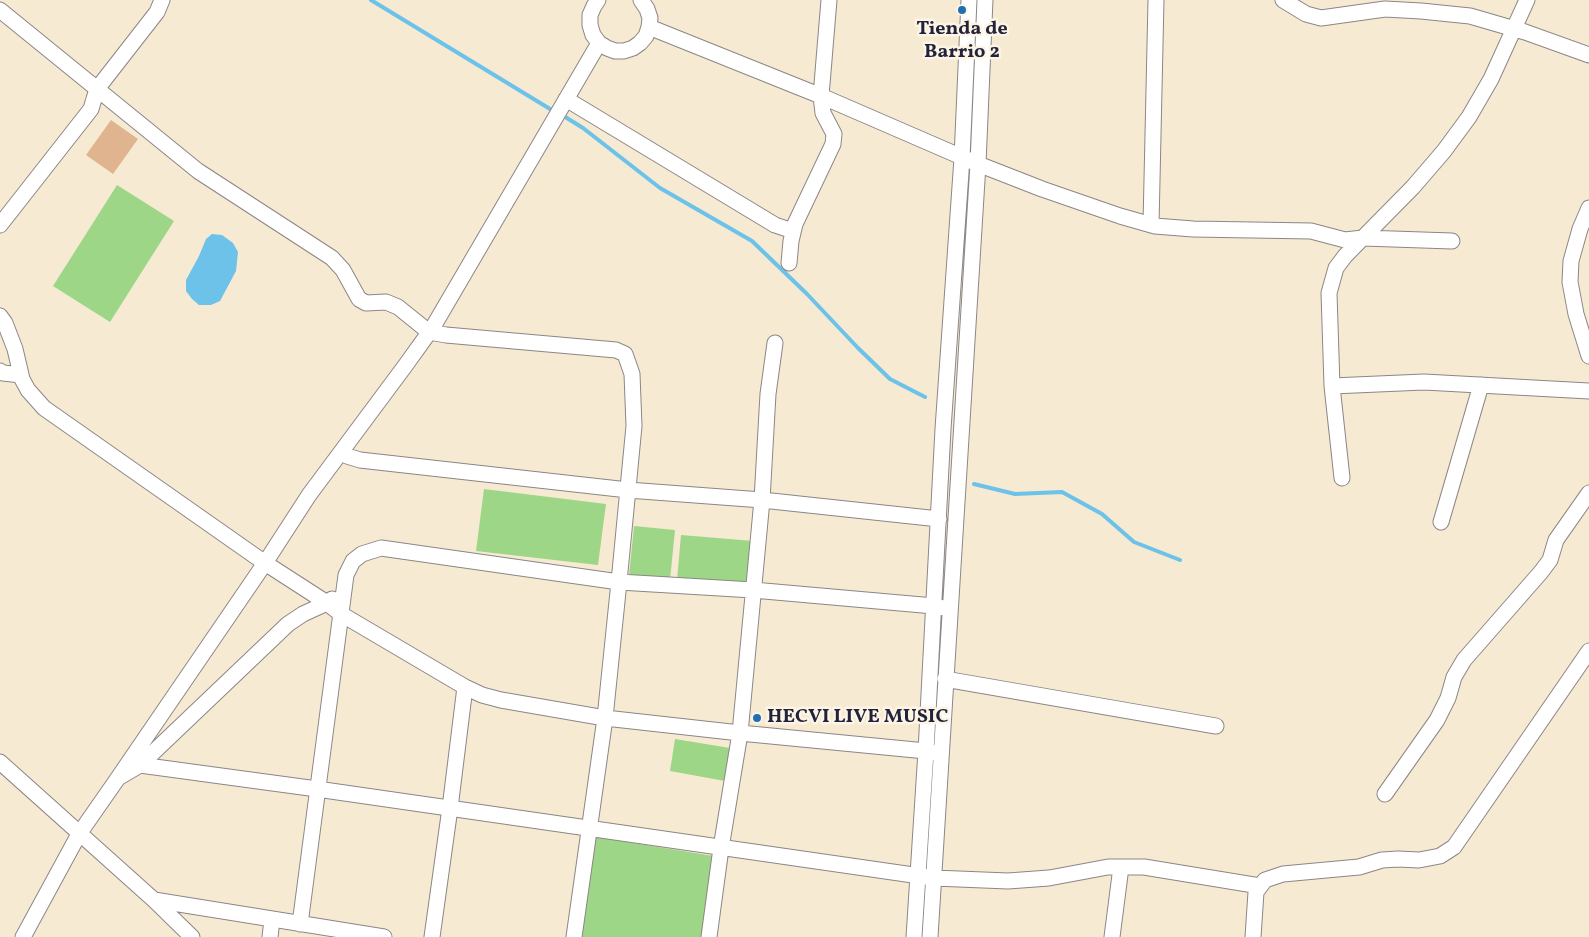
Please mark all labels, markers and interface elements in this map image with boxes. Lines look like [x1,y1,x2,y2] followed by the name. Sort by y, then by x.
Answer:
[956,4,968,16] marker: Tienda de Barrio 2
[916,18,1008,65] place label: Tienda de Barrio 2
[767,706,948,730] place label: HECVI LIVE MUSIC
[751,712,763,724] marker: HECVI LIVE MUSIC

